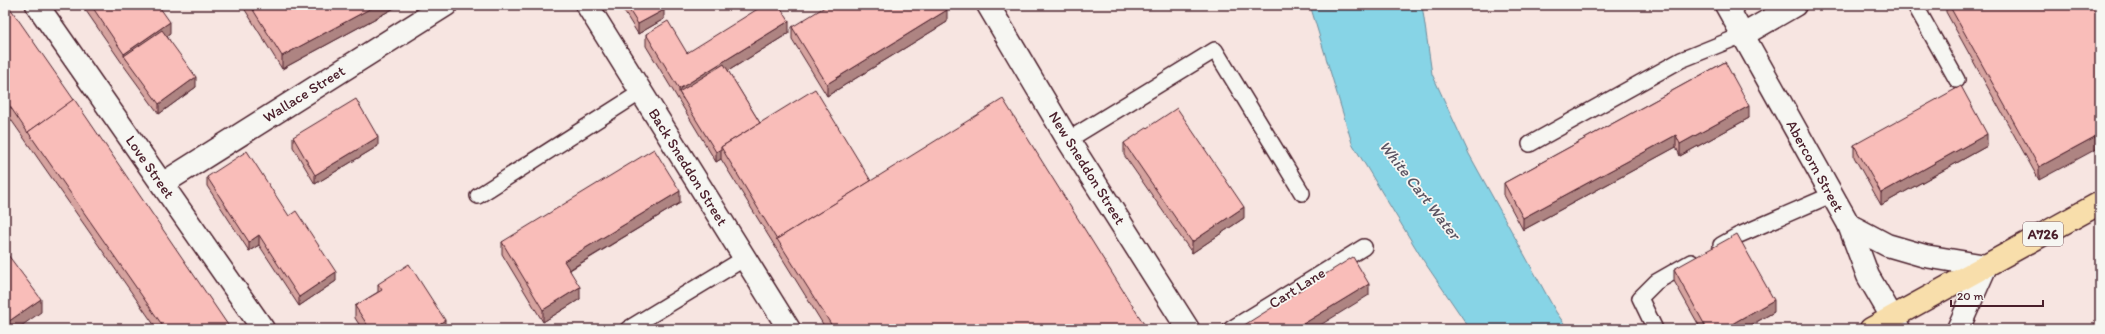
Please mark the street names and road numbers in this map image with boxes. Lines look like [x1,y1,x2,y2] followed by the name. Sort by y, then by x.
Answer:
[260,61,349,126] street label: Wallace Street
[645,105,732,229] street label: Back Sneddon Street
[1045,108,1129,228] street label: New Sneddon Street
[1782,117,1848,215] street label: Abercorn Street
[122,132,178,202] street label: Love Street
[2023,222,2063,246] road number: A726
[1265,264,1329,312] street label: Cart Lane

